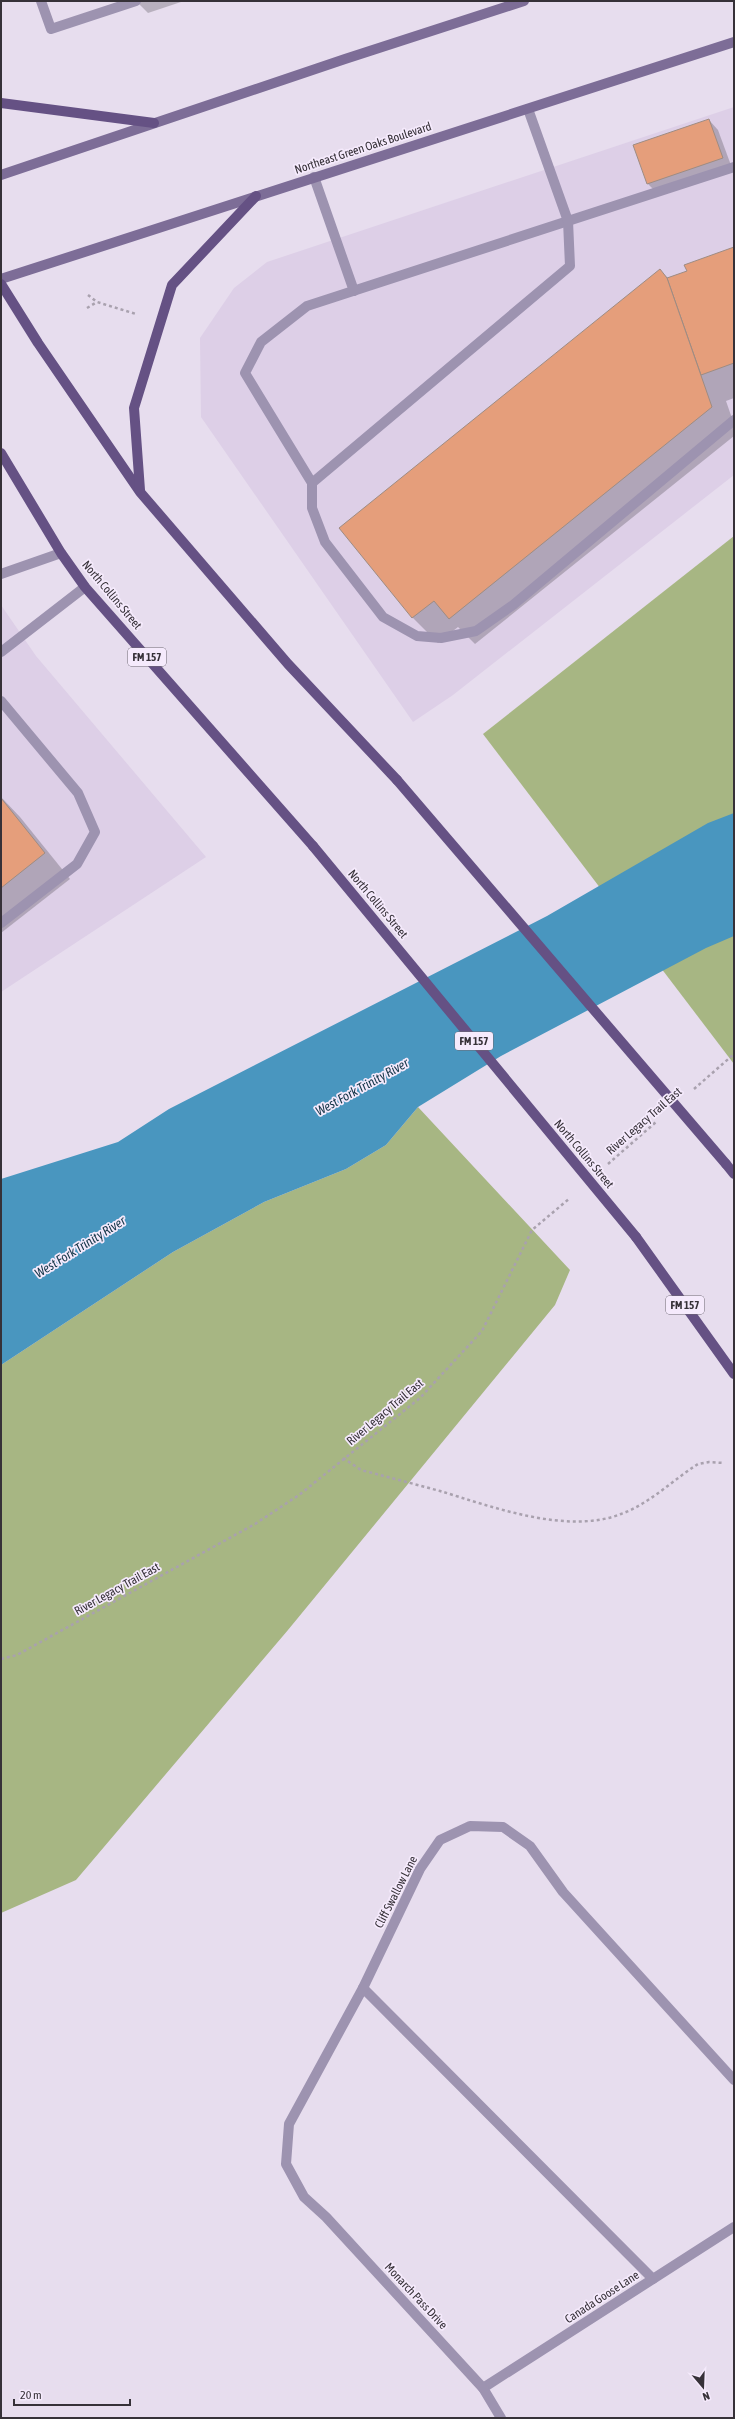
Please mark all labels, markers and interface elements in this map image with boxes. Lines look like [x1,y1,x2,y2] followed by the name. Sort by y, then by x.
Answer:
[293,119,433,177] street label: Northeast Green Oaks Boulevard
[79,558,145,633] street label: North Collins Street
[128,648,166,666] road number: FM 157
[345,867,411,942] street label: North Collins Street
[455,1032,493,1050] road number: FM 157
[313,1055,412,1119] water label: West Fork Trinity River
[603,1084,685,1158] street label: River Legacy Trail East
[551,1117,617,1192] street label: North Collins Street
[32,1213,129,1281] water label: West Fork Trinity River
[666,1296,704,1314] road number: FM 157
[344,1376,426,1448] street label: River Legacy Trail East
[72,1560,163,1618] street label: River Legacy Trail East
[372,1854,420,1930] street label: Cliff Swallow Lane
[382,2260,450,2332] street label: Monarch Pass Drive
[562,2268,642,2326] street label: Canada Goose Lane
[683,2367,723,2407] north arrow
[14,2381,130,2407] scale bar
[20,2388,42,2402] text: 20 m
[701,2390,711,2403] text: N

